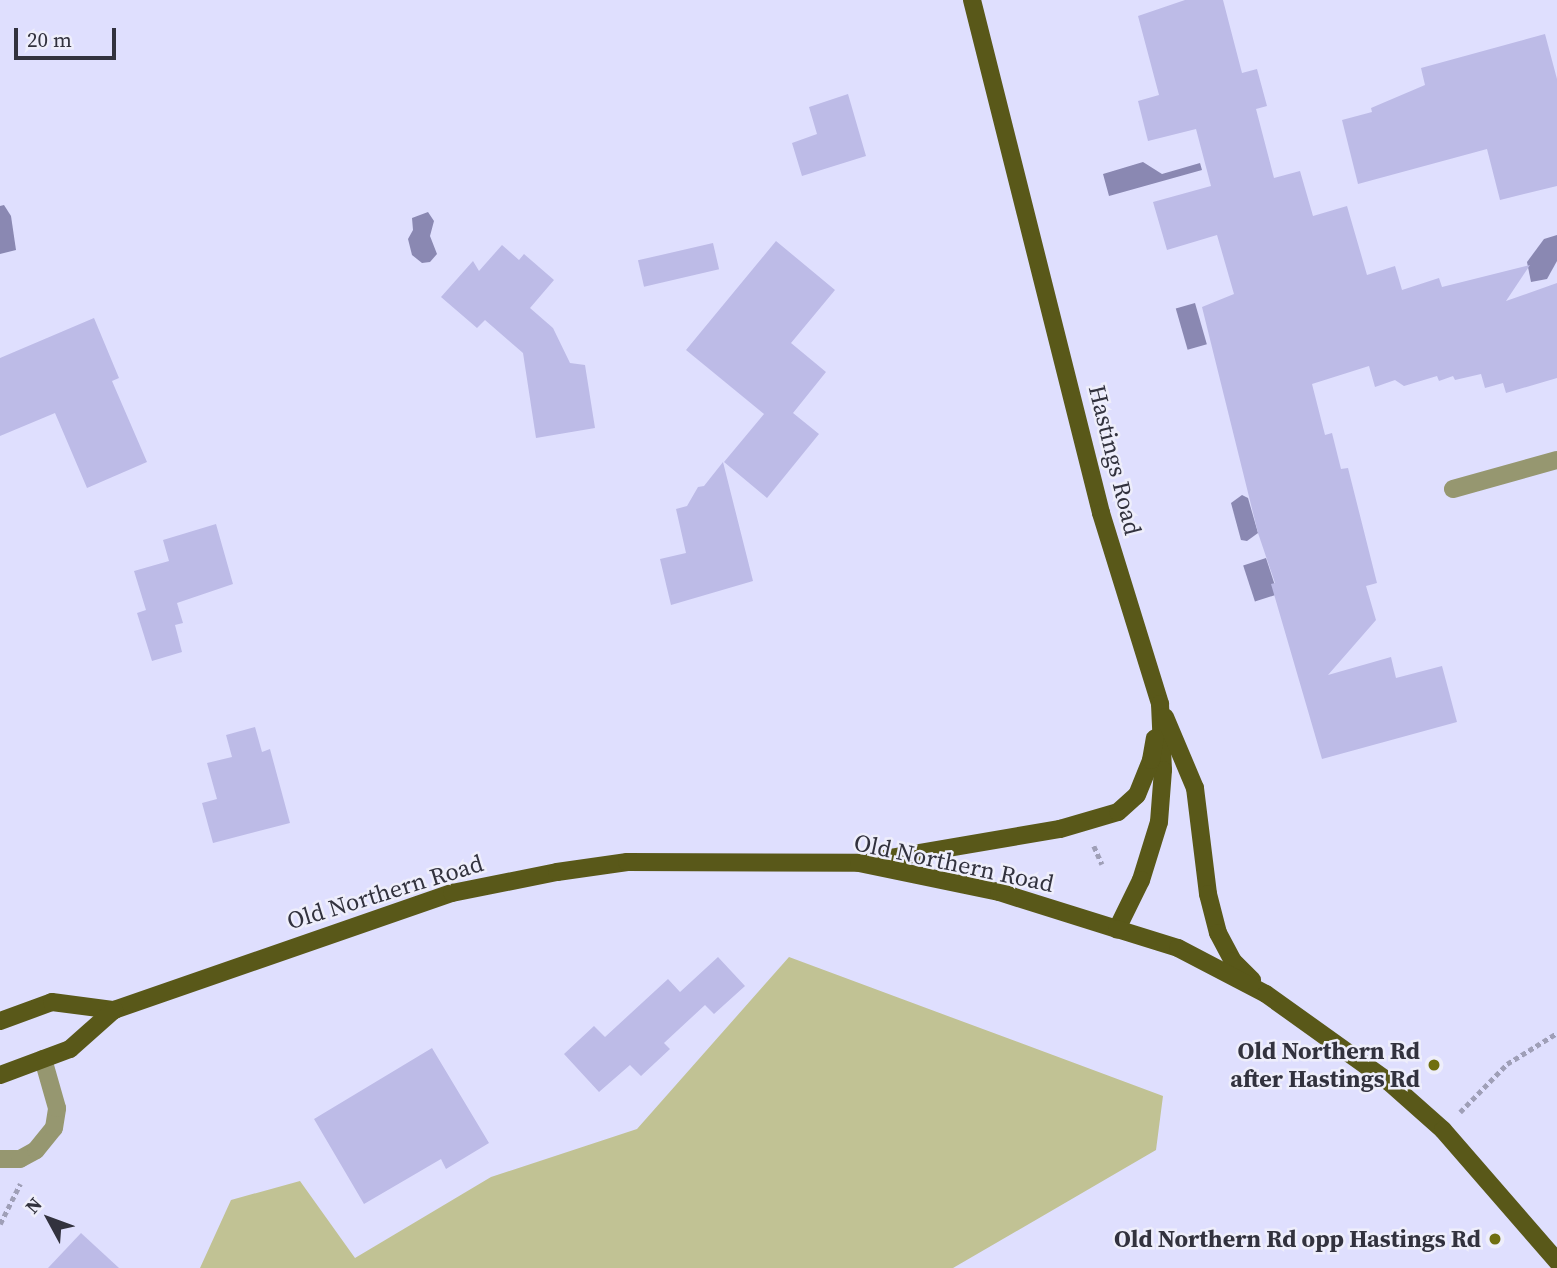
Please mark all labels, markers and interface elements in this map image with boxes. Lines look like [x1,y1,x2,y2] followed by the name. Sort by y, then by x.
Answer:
[18,14,119,58] scale bar
[27,25,72,54] text: 20 m
[1082,382,1148,538] street label: Hastings Road
[851,828,1057,898] street label: Old Northern Road
[283,848,487,936] street label: Old Northern Road
[1230,1037,1420,1093] place label: Old Northern Rd after Hastings Rd
[1426,1057,1442,1073] marker: Old Northern Rd after Hastings Rd
[14,1184,84,1254] north arrow
[19,1191,48,1219] text: N
[1114,1225,1481,1253] place label: Old Northern Rd opp Hastings Rd
[1487,1231,1503,1247] marker: Old Northern Rd opp Hastings Rd

